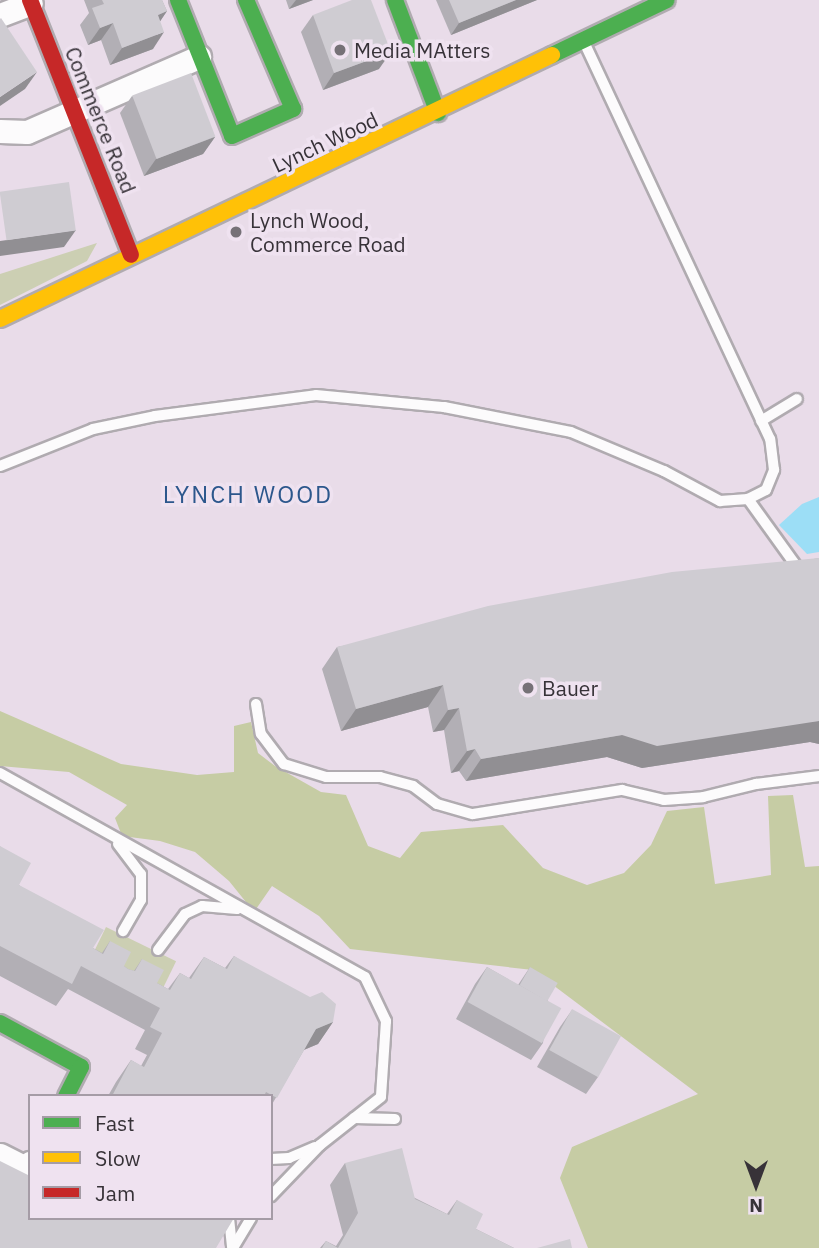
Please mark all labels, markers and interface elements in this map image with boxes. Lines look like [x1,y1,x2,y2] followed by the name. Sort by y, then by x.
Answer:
[354,37,491,63] place label: Media MAtters
[332,42,348,58] marker: Media MAtters
[60,43,142,197] street label: Commerce Road
[268,107,382,177] street label: Lynch Wood
[250,207,406,257] place label: Lynch Wood, Commerce Road
[228,224,244,240] marker: Lynch Wood, Commerce Road
[164,481,332,509] district label: LYNCH WOOD
[542,675,598,701] place label: Bauer
[520,680,536,696] marker: Bauer
[28,1094,273,1220] legend
[95,1109,135,1137] text: Fast
[95,1144,141,1172] text: Slow
[721,1150,791,1220] north arrow
[95,1179,135,1207] text: Jam
[749,1194,763,1218] text: N

